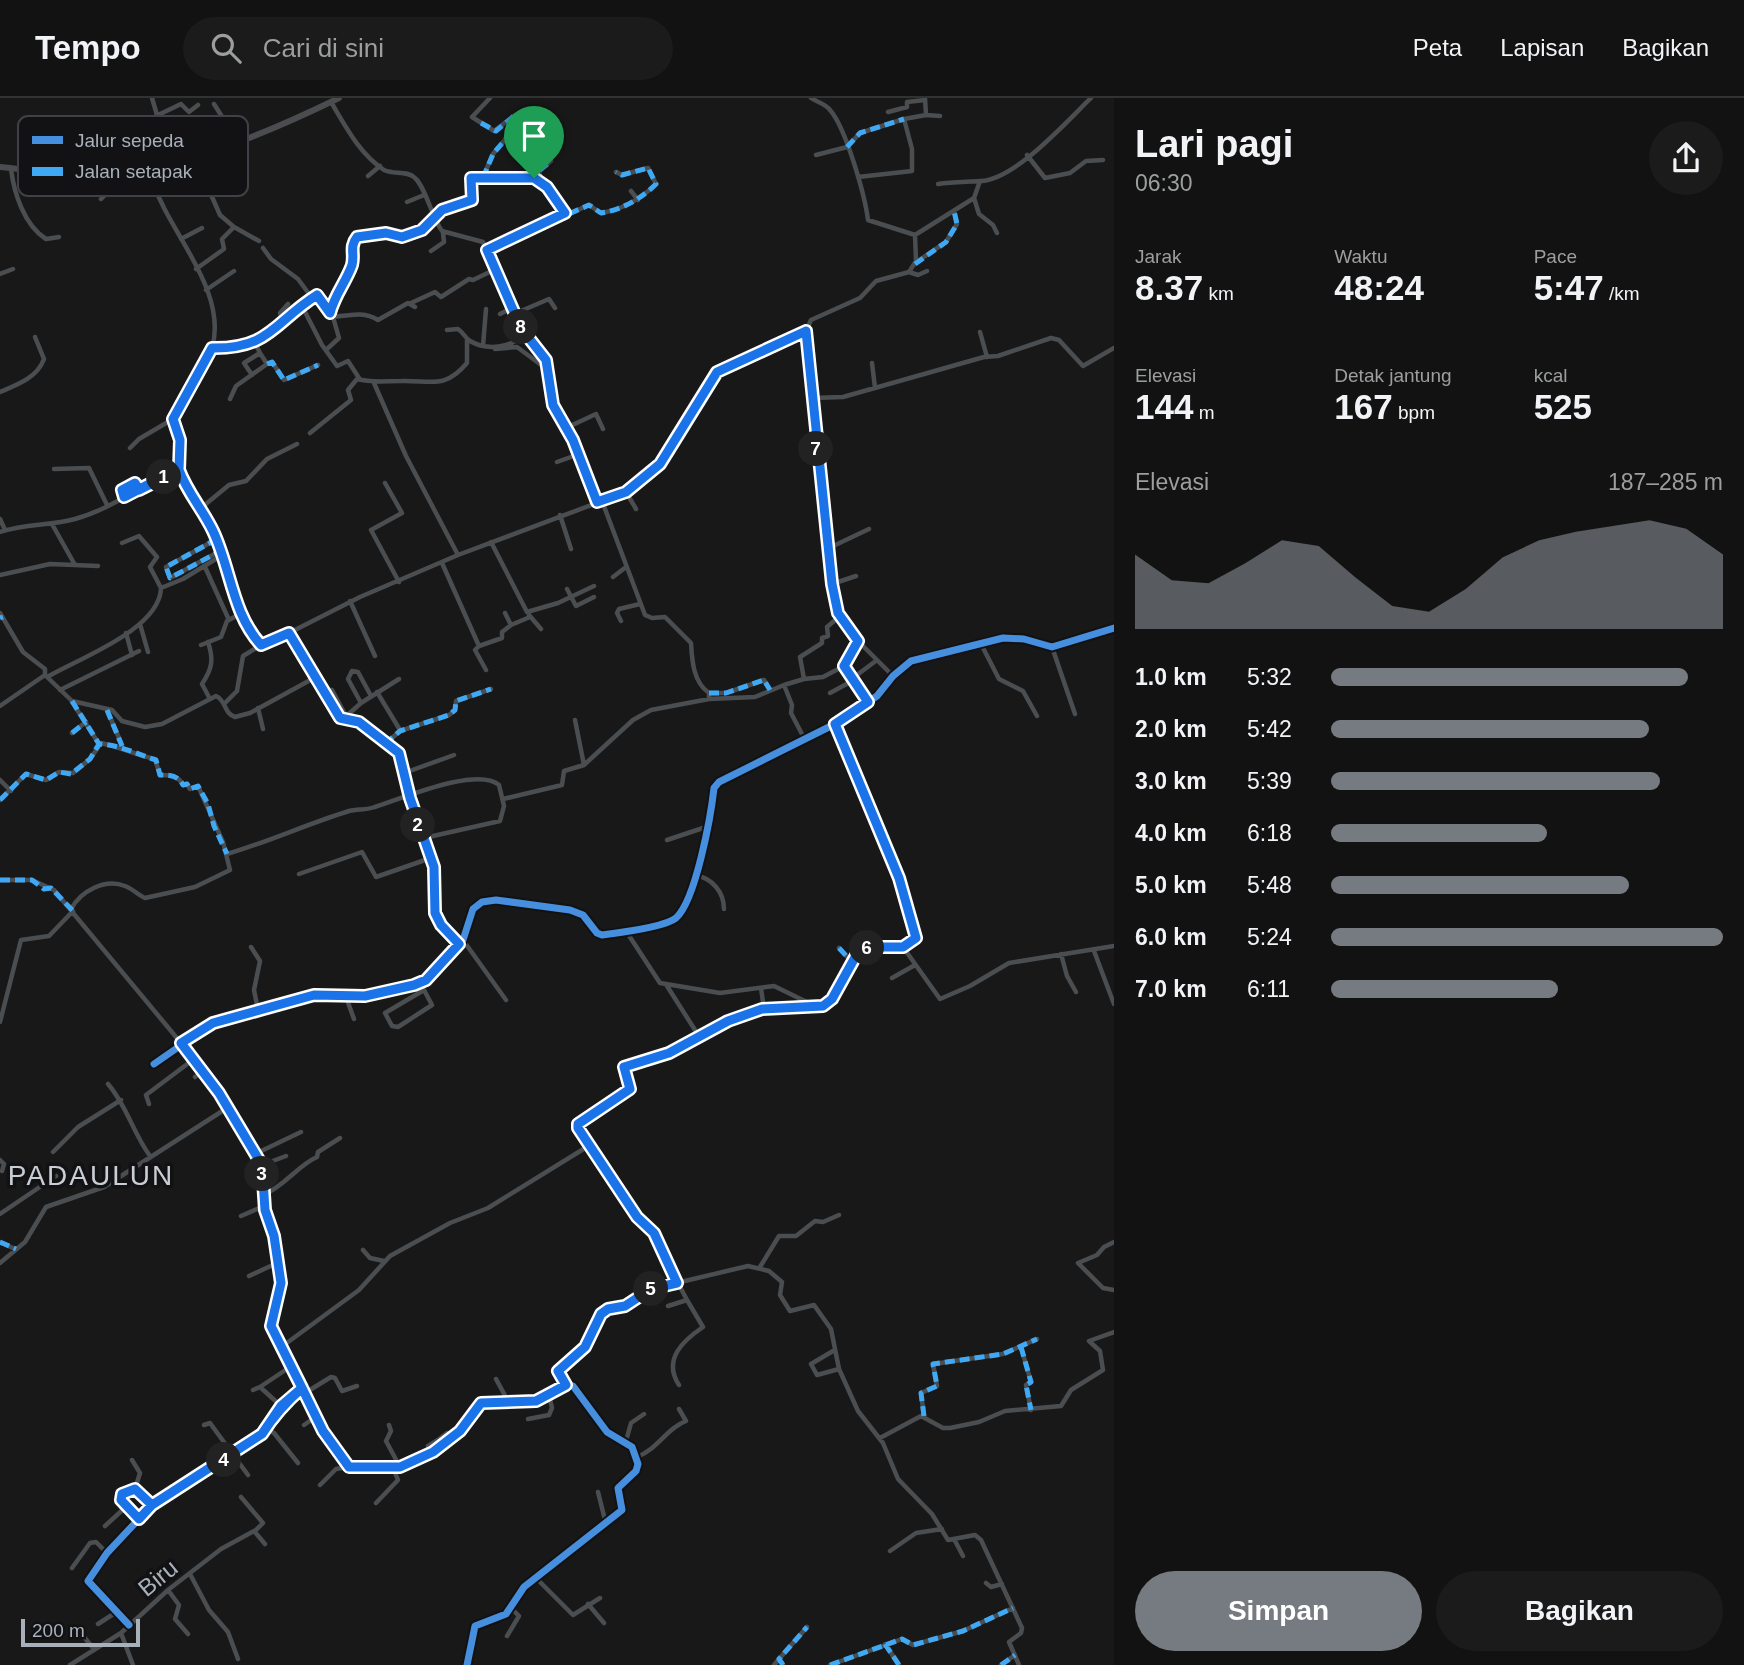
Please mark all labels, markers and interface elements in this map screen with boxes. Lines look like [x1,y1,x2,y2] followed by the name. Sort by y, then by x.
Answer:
[183,17,673,80] search box
[35,29,141,66] text: Tempo
[207,29,245,67] icon: search
[263,33,384,63] text: Cari di sini
[1413,34,1462,61] text: Peta
[1500,34,1584,61] text: Lapisan
[1622,34,1709,61] text: Bagikan
[504,106,564,178] pin
[18,116,248,196] legend
[515,117,553,155] icon: arrive
[1649,121,1723,195] button: share
[1135,123,1293,165] text: Lari pagi
[75,130,184,151] text: Jalur sepeda
[75,161,193,182] text: Jalan setapak
[1135,170,1193,196] text: 06:30
[1135,246,1181,267] text: Jarak
[1334,246,1387,267] text: Waktu
[1534,246,1577,267] text: Pace
[1135,268,1203,307] text: 8.37
[1334,268,1424,307] text: 48:24
[1534,268,1604,307] text: 5:47
[1203,283,1234,304] text: km
[1604,283,1640,304] text: /km
[504,310,538,344] pin: 8
[515,316,526,337] text: 8
[1135,365,1196,386] text: Elevasi
[1334,365,1452,386] text: Detak jantung
[1534,365,1567,386] text: kcal
[1135,387,1193,426] text: 144
[1334,387,1393,426] text: 167
[1534,387,1592,426] text: 525
[1193,402,1215,423] text: m
[1393,402,1435,423] text: bpm
[798,432,834,466] pin: 7
[810,438,821,459] text: 7
[146,460,182,494] pin: 1
[158,466,169,487] text: 1
[1135,469,1209,495] text: Elevasi
[1608,469,1723,495] text: 187–285 m
[1135,664,1207,690] text: 1.0 km
[1247,664,1292,690] text: 5:32
[1135,716,1207,742] text: 2.0 km
[1247,716,1292,742] text: 5:42
[1135,768,1207,794] text: 3.0 km
[1247,768,1292,794] text: 5:39
[400,808,436,842] pin: 2
[412,814,423,835] text: 2
[1135,820,1207,846] text: 4.0 km
[1247,820,1292,846] text: 6:18
[1135,872,1207,898] text: 5.0 km
[1247,872,1292,898] text: 5:48
[1135,924,1207,950] text: 6.0 km
[1247,924,1292,950] text: 5:24
[850,930,884,966] pin: 6
[861,937,872,958] text: 6
[1135,976,1207,1002] text: 7.0 km
[1247,976,1290,1002] text: 6:11
[244,1156,280,1192] pin: 3
[8,1160,174,1191] district label: PADAULUN
[256,1163,267,1184] text: 3
[634,1272,668,1306] pin: 5
[645,1278,656,1299] text: 5
[206,1442,242,1478] pin: 4
[218,1449,229,1470] text: 4
[133,1554,183,1602] street label: Biru
[1135,1571,1422,1651] button: Simpan
[1436,1571,1723,1651] button: Bagikan
[21,1616,140,1648] scale bar
[32,1620,85,1641] text: 200 m

